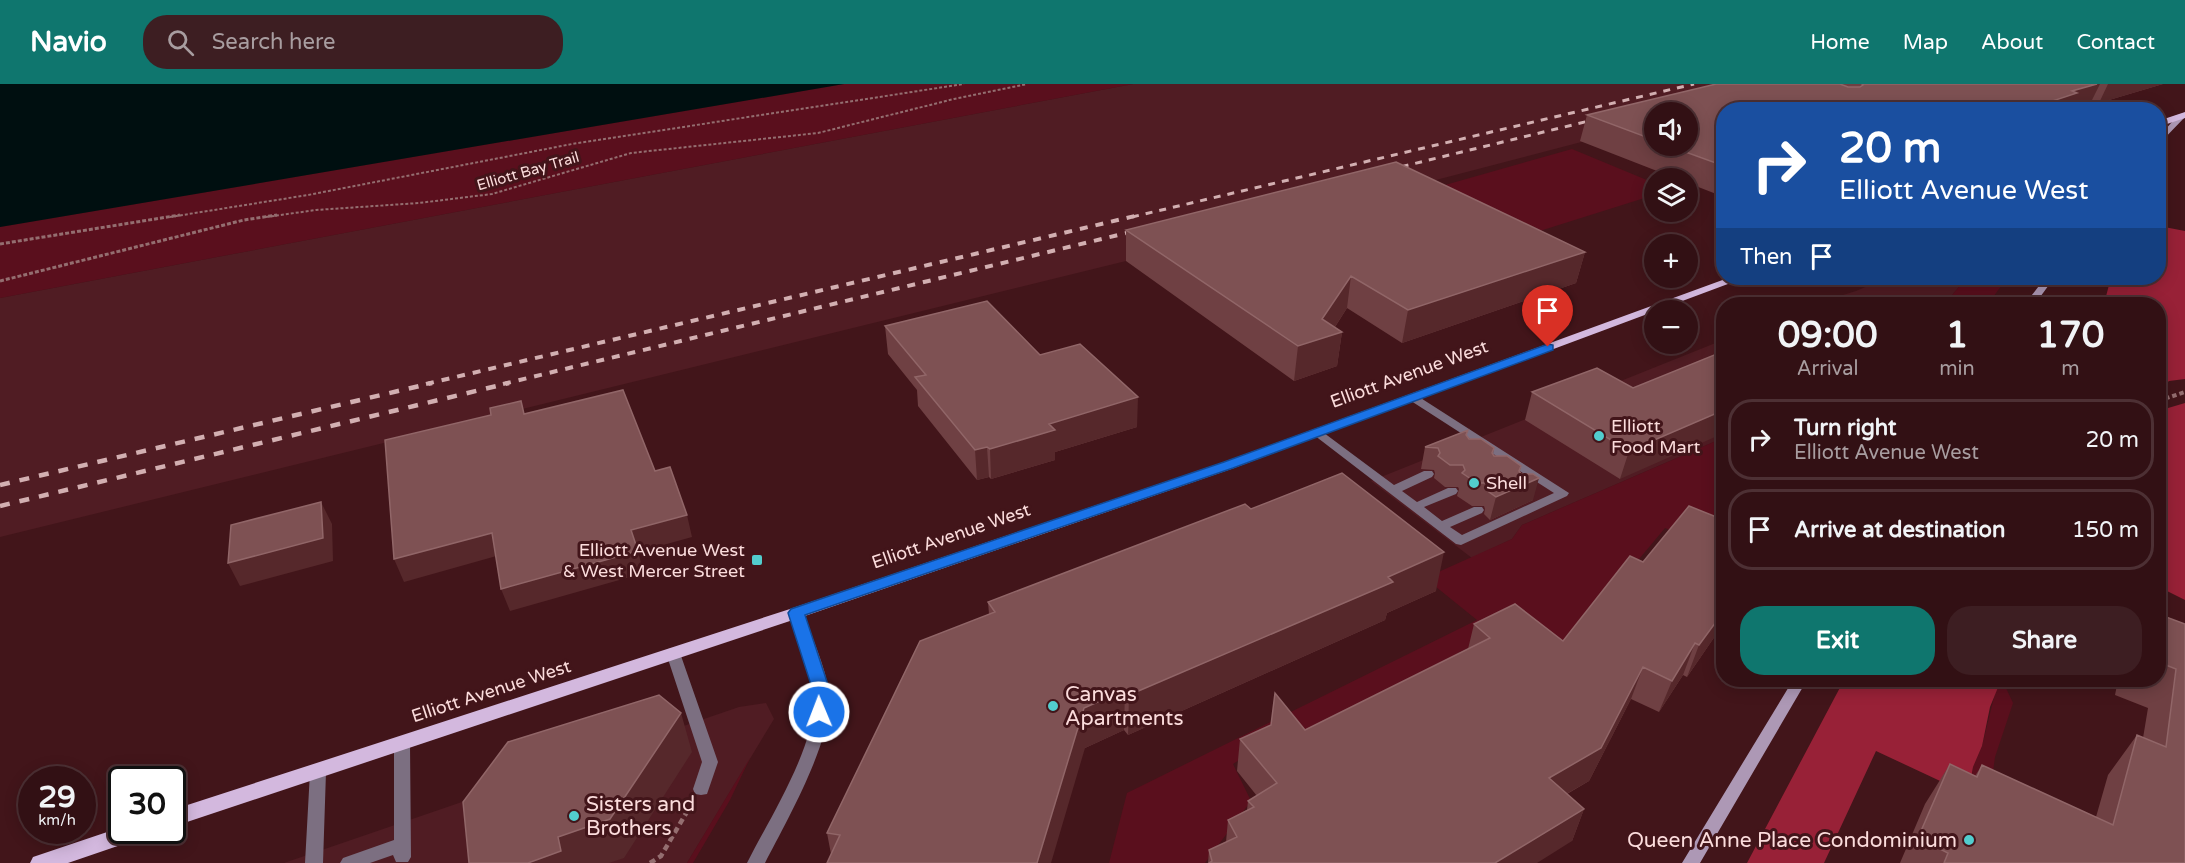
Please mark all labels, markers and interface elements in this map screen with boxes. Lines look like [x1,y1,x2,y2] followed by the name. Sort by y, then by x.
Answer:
[143,15,563,69] search box
[30,25,107,59] text: Navio
[164,26,197,59] icon: search
[212,29,336,55] text: Search here
[1810,30,1870,55] text: Home
[1903,30,1948,55] text: Map
[1981,30,2043,55] text: About
[2076,30,2155,55] text: Contact
[1644,102,1698,354] map controls
[1644,102,1698,156] button: sound
[1839,123,1941,174] text: 20 m
[1740,126,1818,204] icon: right
[475,148,581,194] street label: Elliott Bay Trail
[1644,168,1698,222] button: layers
[1839,174,2089,207] text: Elliott Avenue West
[1644,234,1698,288] button: +
[1805,240,1838,273] icon: arrive
[1740,244,1793,270] text: Then
[1522,285,1573,347] pin
[1531,294,1564,327] icon: arrive
[1644,300,1698,354] button: −
[1778,314,1878,357] text: 09:00
[1946,314,1968,357] text: 1
[2036,314,2104,357] text: 170
[1327,335,1491,413] street label: Elliott Avenue West
[1797,357,1859,381] text: Arrival
[1939,357,1975,381] text: min
[2061,357,2080,381] text: m
[1611,415,1701,458] place label: Elliott Food Mart
[1794,415,1896,441] text: Turn right
[1743,423,1776,456] icon: right
[2085,427,2139,453] text: 20 m
[1592,429,1606,443] marker: Elliott Food Mart
[1794,441,1979,465] text: Elliott Avenue West
[1486,472,1527,494] place label: Shell
[1467,476,1481,490] marker: Shell
[869,498,1033,573] street label: Elliott Avenue West
[1743,513,1776,546] icon: arrive
[1794,517,2005,543] text: Arrive at destination
[2072,517,2139,543] text: 150 m
[563,539,745,582] place label: Elliott Avenue West & West Mercer Street
[750,553,764,567] marker: Elliott Avenue West & West Mercer Street
[1740,606,1935,675] button: Exit
[1947,606,2142,675] button: Share
[408,655,574,727] street label: Elliott Avenue West
[787,680,851,744] position arrow
[1065,682,1183,731] place label: Canvas Apartments
[1046,699,1060,713] marker: Canvas Apartments
[108,766,186,844] speed limit sign: 30
[38,779,76,816] text: 29
[586,792,695,841] place label: Sisters and Brothers
[567,809,581,823] marker: Sisters and Brothers
[38,811,76,829] text: km/h
[1627,828,1957,853] place label: Queen Anne Place Condominium
[1962,833,1976,847] marker: Queen Anne Place Condominium

